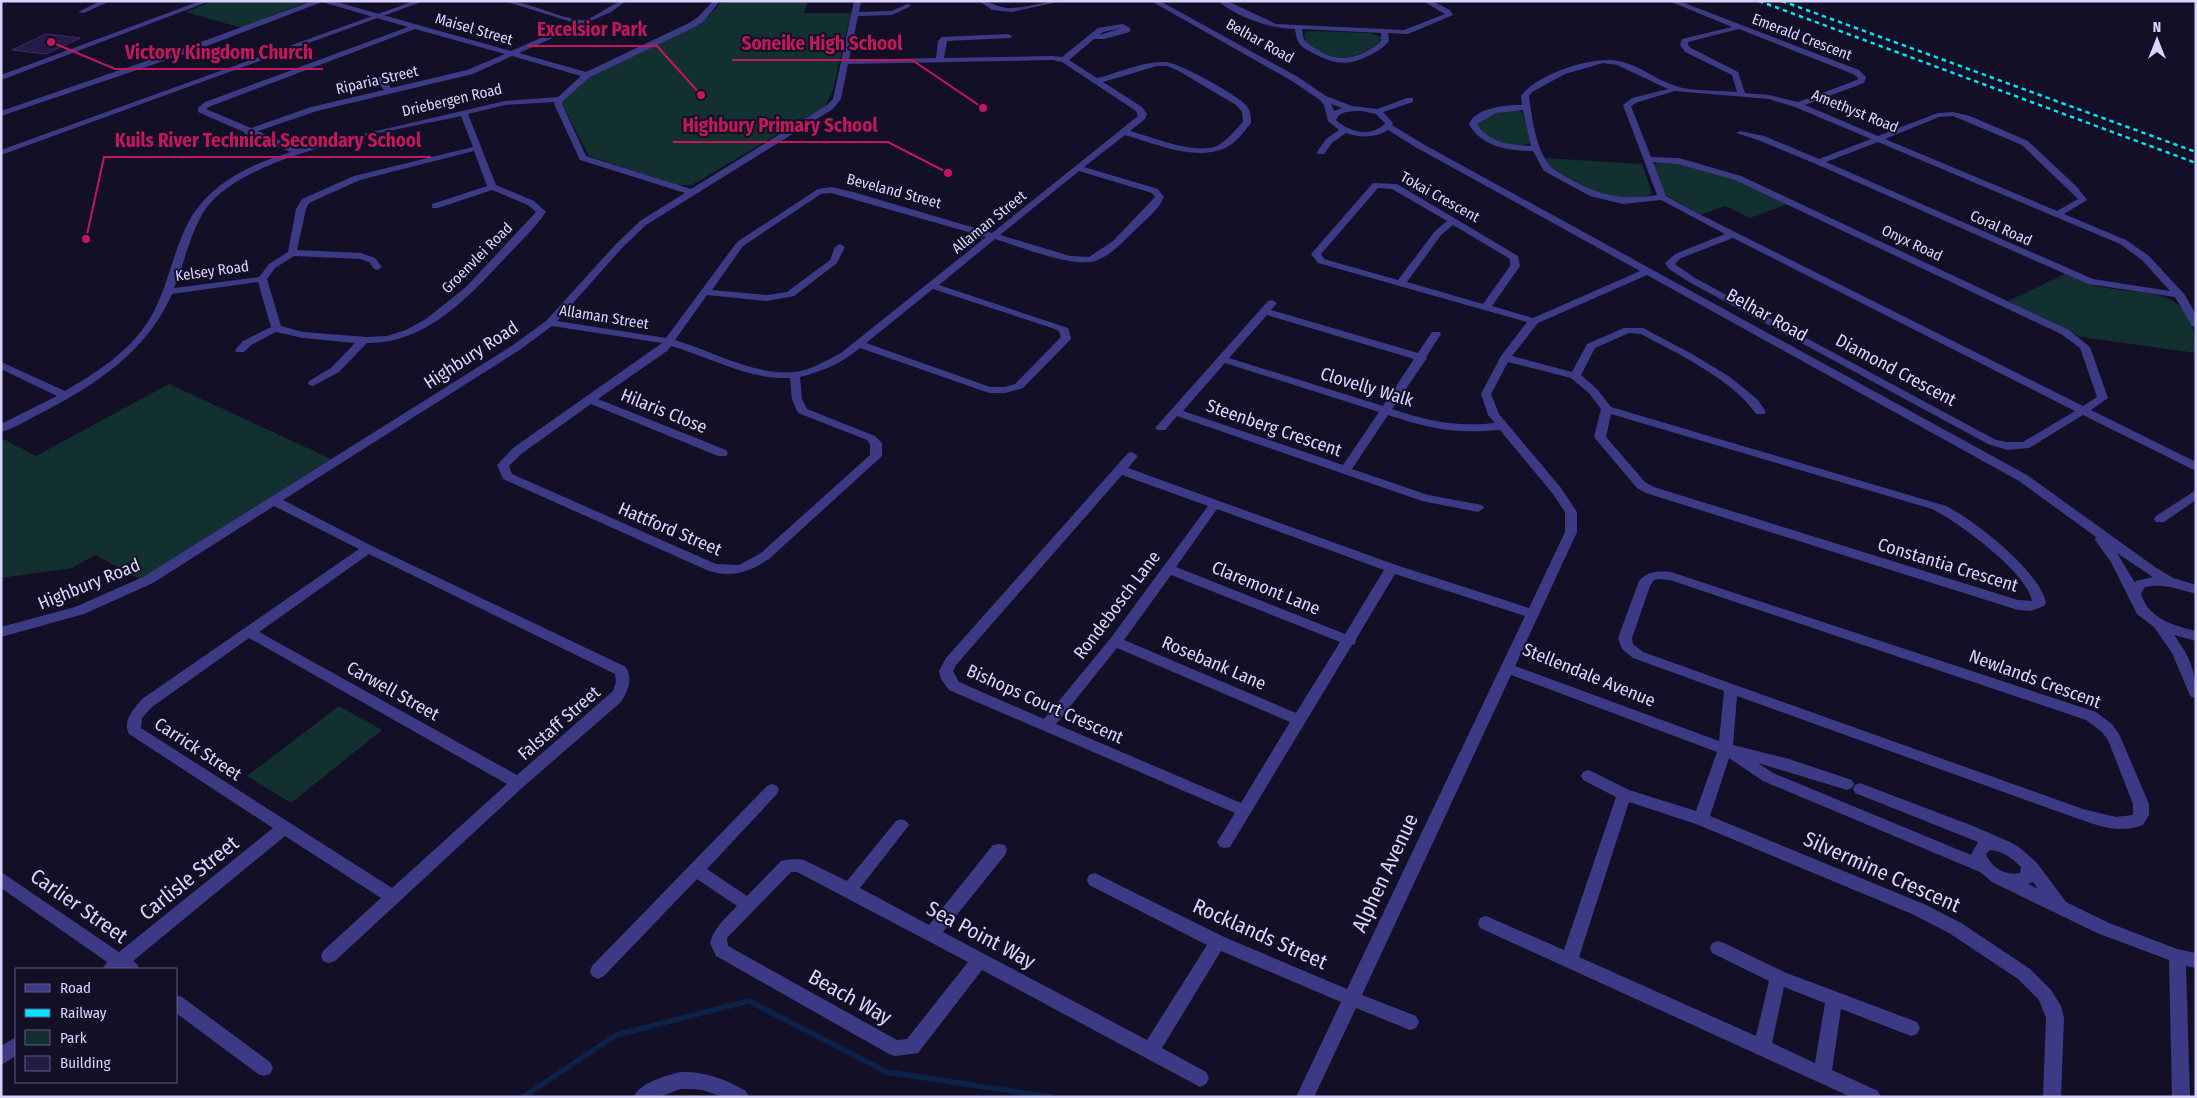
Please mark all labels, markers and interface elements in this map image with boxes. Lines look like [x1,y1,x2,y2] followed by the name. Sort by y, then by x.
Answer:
[433,9,515,49] street label: Maisel Street
[1749,10,1855,64] street label: Emerald Crescent
[527,12,657,46] callout: Excelsior Park
[1223,15,1297,67] street label: Belhar Road
[2132,15,2182,65] north arrow
[537,18,647,41] text: Excelsior Park
[2153,19,2161,36] text: N
[732,26,912,60] callout: Soneike High School
[742,32,903,55] text: Soneike High School
[115,35,323,69] callout: Victory Kingdom Church
[124,41,313,64] text: Victory Kingdom Church
[334,62,420,98] street label: Riparia Street
[400,80,504,120] street label: Driebergen Road
[1809,85,1901,137] street label: Amethyst Road
[673,108,888,142] callout: Highbury Primary School
[682,114,878,137] text: Highbury Primary School
[104,123,431,157] callout: Kuils River Technical Secondary School
[115,129,422,152] text: Kuils River Technical Secondary School
[1397,168,1483,226] street label: Tokai Crescent
[845,170,943,212] street label: Beveland Street
[948,187,1030,257] street label: Allaman Street
[1967,206,2035,250] street label: Coral Road
[438,219,516,297] street label: Groenvlei Road
[1879,221,1945,265] street label: Onyx Road
[174,257,250,285] street label: Kelsey Road
[1722,284,1812,346] street label: Belhar Road
[558,301,650,333] street label: Allaman Street
[420,316,522,394] street label: Highbury Road
[1832,329,1960,411] street label: Diamond Crescent
[1318,362,1417,412] street label: Clovelly Walk
[618,384,711,438] street label: Hilaris Close
[1203,395,1345,462] street label: Steenberg Crescent
[615,497,725,561] street label: Hattford Street
[1875,533,2021,597] street label: Constantia Crescent
[1069,546,1165,664] street label: Rondebosch Lane
[35,554,143,614] street label: Highbury Road
[1209,556,1324,620] street label: Claremont Lane
[1159,631,1269,695] street label: Rosebank Lane
[1519,638,1659,712] street label: Stellendale Avenue
[1966,645,2104,713] street label: Newlands Crescent
[343,656,443,726] street label: Carwell Street
[963,659,1127,749] street label: Bishops Court Crescent
[513,681,605,765] street label: Falstaff Street
[150,713,246,785] street label: Carrick Street
[1346,809,1424,937] street label: Alphen Avenue
[1799,826,1965,918] street label: Silvermine Crescent
[134,830,244,926] street label: Carlisle Street
[25,863,133,949] street label: Carlier Street
[1189,893,1331,975] street label: Rocklands Street
[922,895,1041,975] street label: Sea Point Way
[804,963,897,1031] street label: Beach Way
[15,968,178,1083] legend
[60,979,91,997] text: Road
[60,1004,107,1022] text: Railway
[60,1029,87,1047] text: Park
[60,1054,111,1072] text: Building

